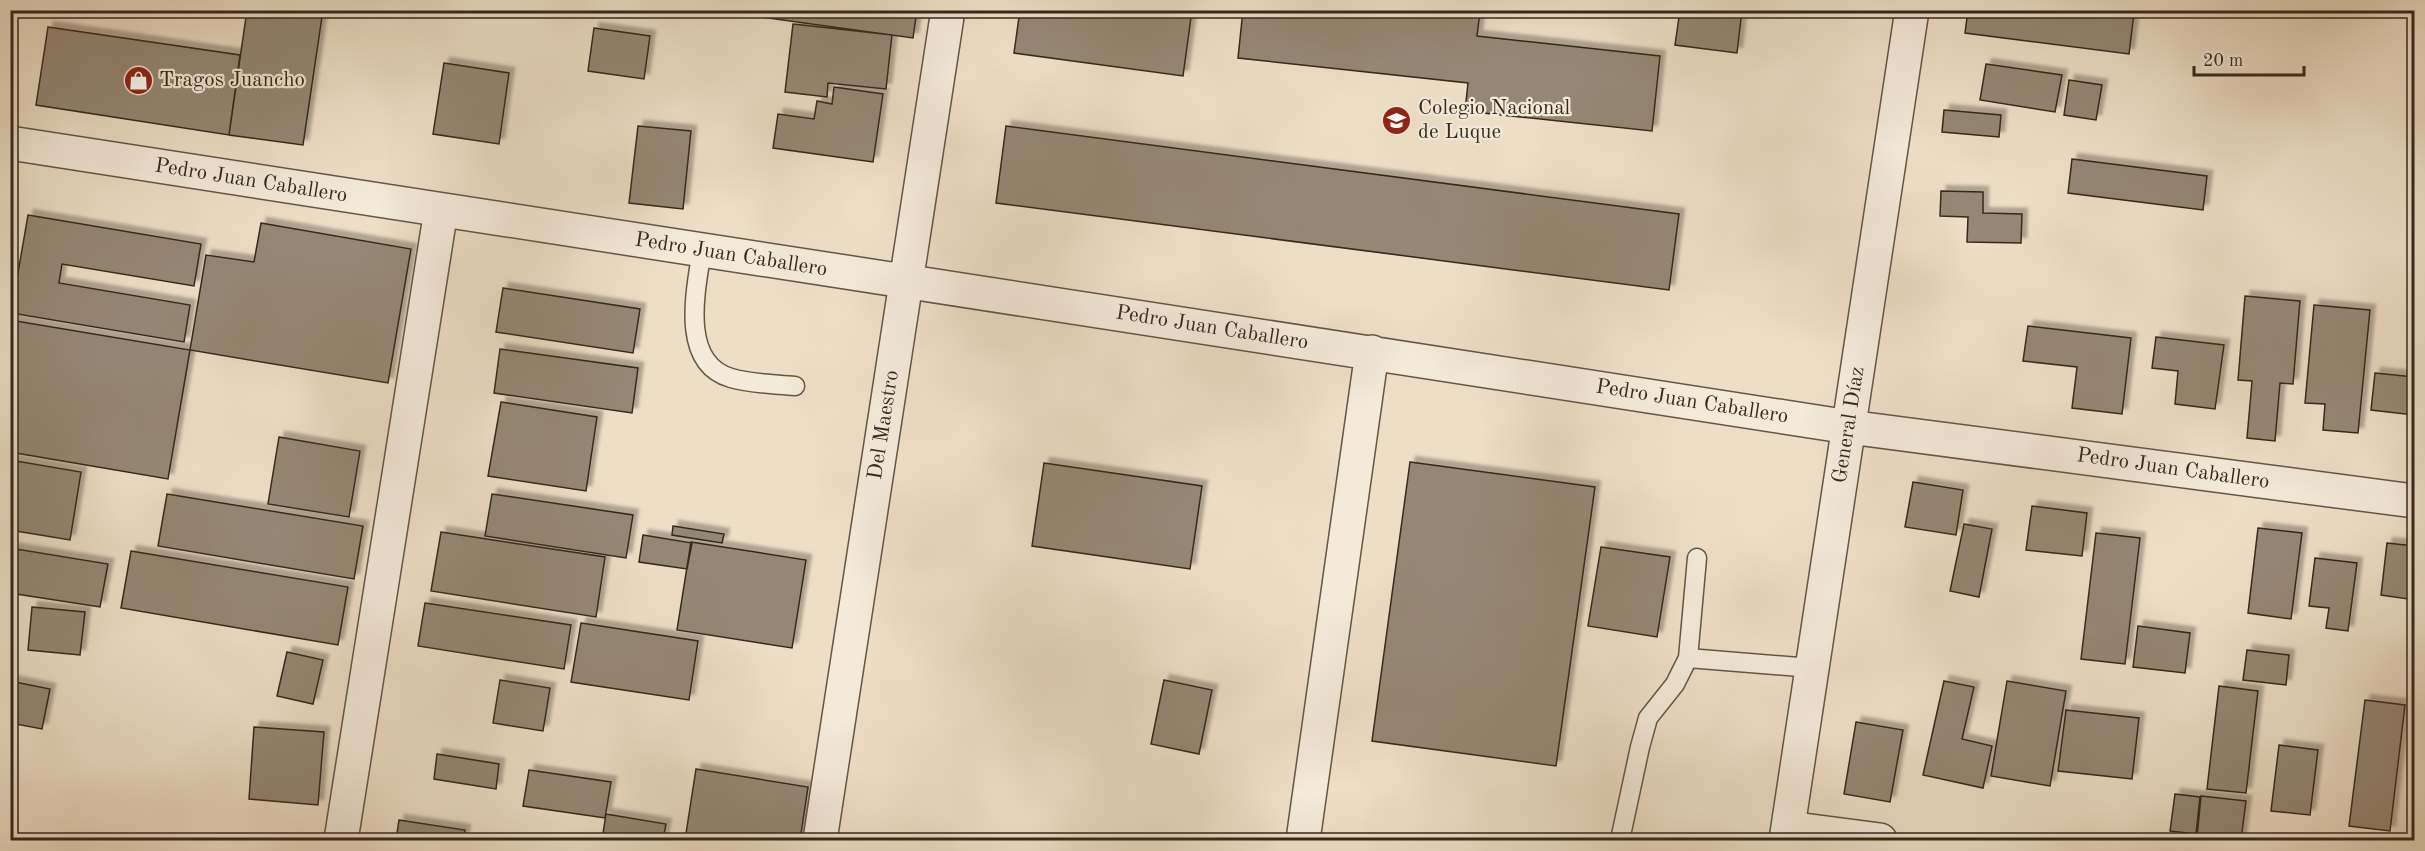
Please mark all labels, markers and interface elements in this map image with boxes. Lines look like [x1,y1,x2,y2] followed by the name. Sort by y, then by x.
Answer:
[2194,39,2304,77] scale bar
[2203,52,2243,70] text: 20 m
[122,64,154,96] shop icon: Tragos Juancho
[159,70,305,91] place label: Tragos Juancho
[1418,98,1571,143] place label: Colegio Nacional de Luque
[1381,104,1413,136] school or university icon: Colegio Nacional de Luque
[153,155,349,207] street label: Pedro Juan Caballero
[633,229,829,281] street label: Pedro Juan Caballero
[1114,302,1310,354] street label: Pedro Juan Caballero
[1829,365,1869,485] street label: General Díaz
[865,369,903,481] street label: Del Maestro
[1594,376,1790,428] street label: Pedro Juan Caballero
[2075,445,2271,493] street label: Pedro Juan Caballero

